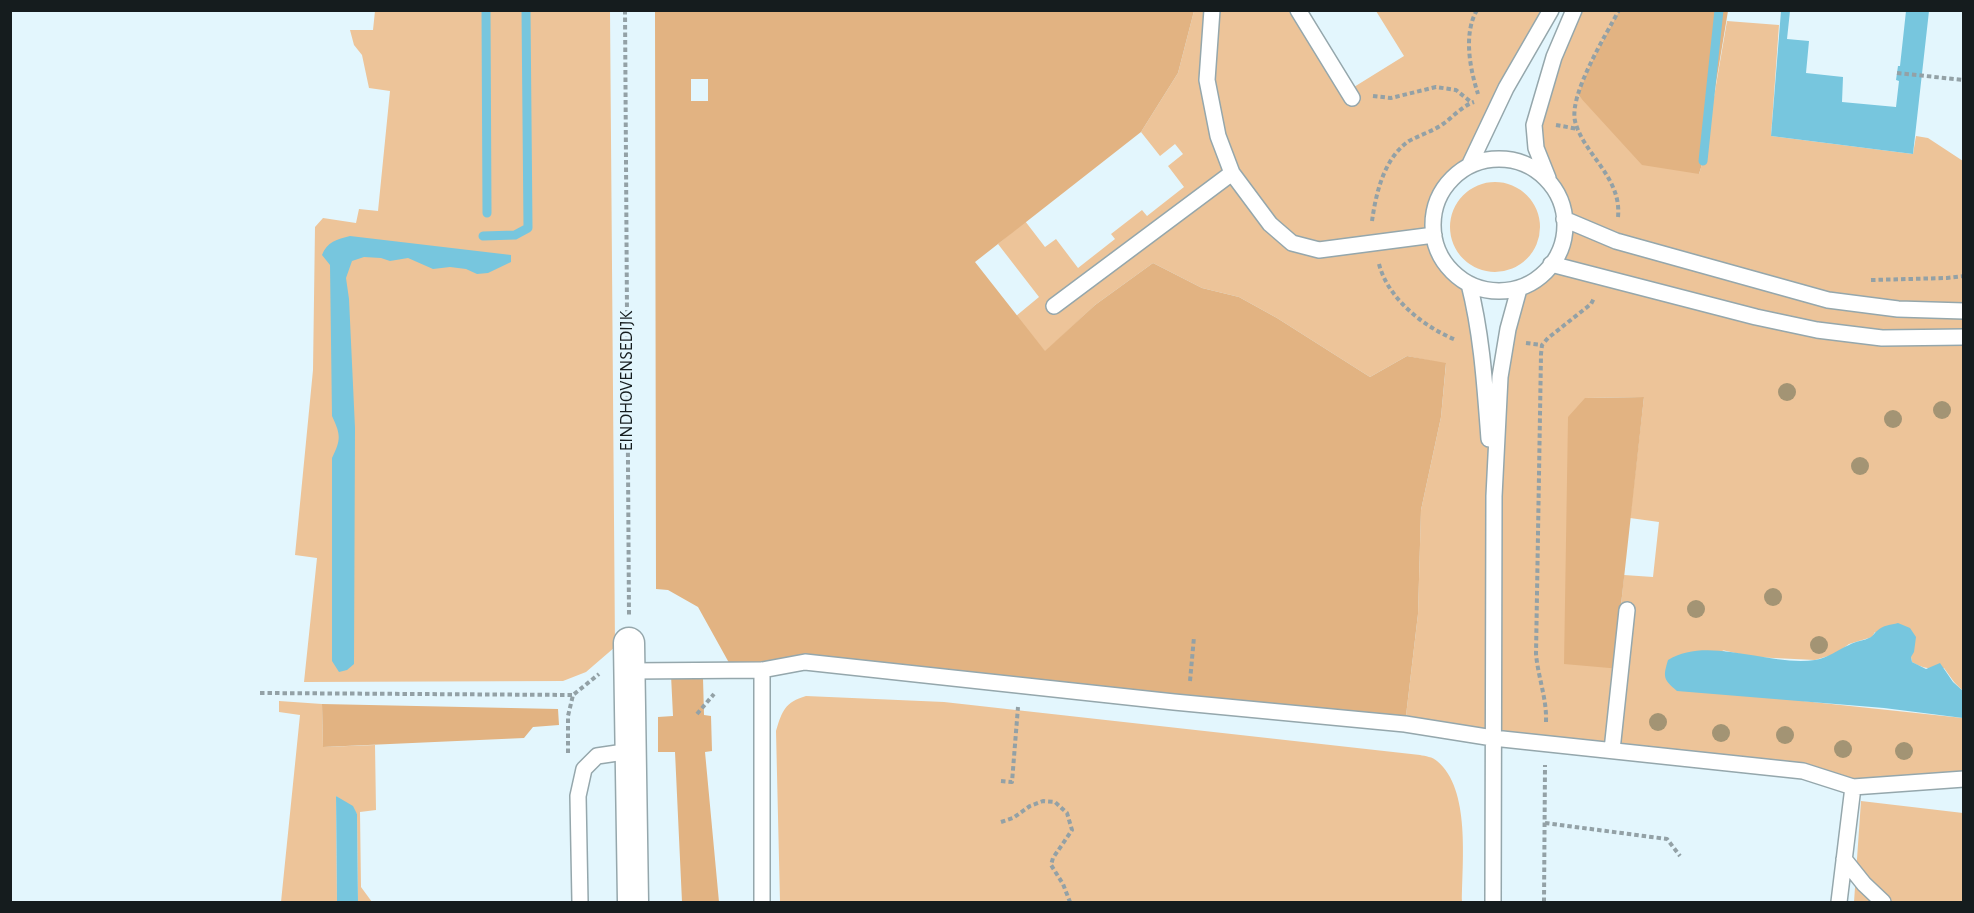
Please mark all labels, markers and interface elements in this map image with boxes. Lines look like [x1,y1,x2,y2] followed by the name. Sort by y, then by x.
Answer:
[616,311,638,451] street label: EINDHOVENSEDIJK

